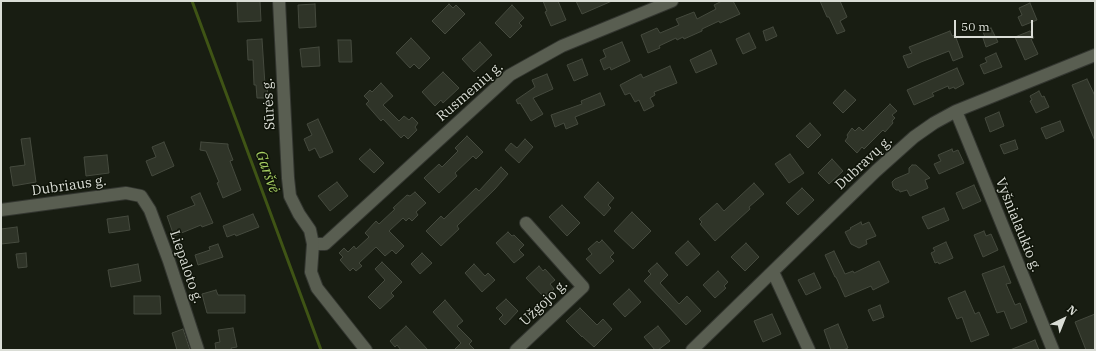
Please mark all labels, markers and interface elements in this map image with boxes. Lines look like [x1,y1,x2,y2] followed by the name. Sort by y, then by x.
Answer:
[956,12,1035,38] scale bar
[961,19,990,34] text: 50 m
[433,59,507,125] street label: Rusmenių g.
[259,77,279,131] street label: Sūrės g.
[832,132,896,194] street label: Dubravų g.
[251,148,283,196] water label: Garšvė
[30,172,108,200] street label: Dubriaus g.
[991,175,1045,275] street label: Vyšnialaukio g.
[166,228,206,306] street label: Liepaloto g.
[517,276,571,330] street label: Užgojo g.
[1044,299,1084,339] north arrow
[1064,302,1080,318] text: N

